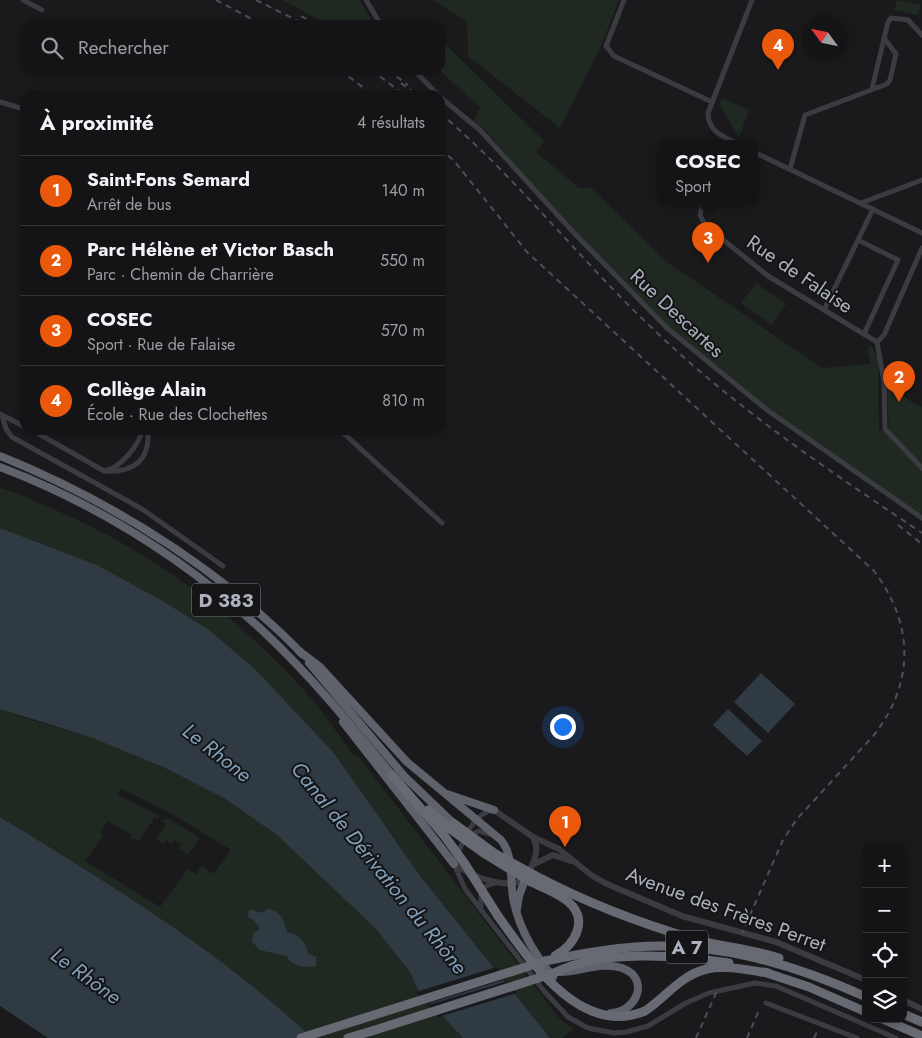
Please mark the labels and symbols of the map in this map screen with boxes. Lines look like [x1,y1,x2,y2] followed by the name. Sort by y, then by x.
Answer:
[802,15,847,60] north arrow
[762,29,794,70] pin: 4
[692,222,724,263] pin: 3
[741,228,859,321] street label: Rue de Falaise
[623,262,730,365] street label: Rue Descartes
[883,361,915,402] pin: 2
[192,584,260,616] road number: D 383
[550,714,576,740] your location
[176,716,258,790] water label: Le Rhone
[284,755,475,981] water label: Canal de Dérivation du Rhône
[549,806,581,847] pin: 1
[622,860,830,959] street label: Avenue des Frères Perret
[666,930,708,964] road number: A 7
[45,940,128,1012] water label: Le Rhône

